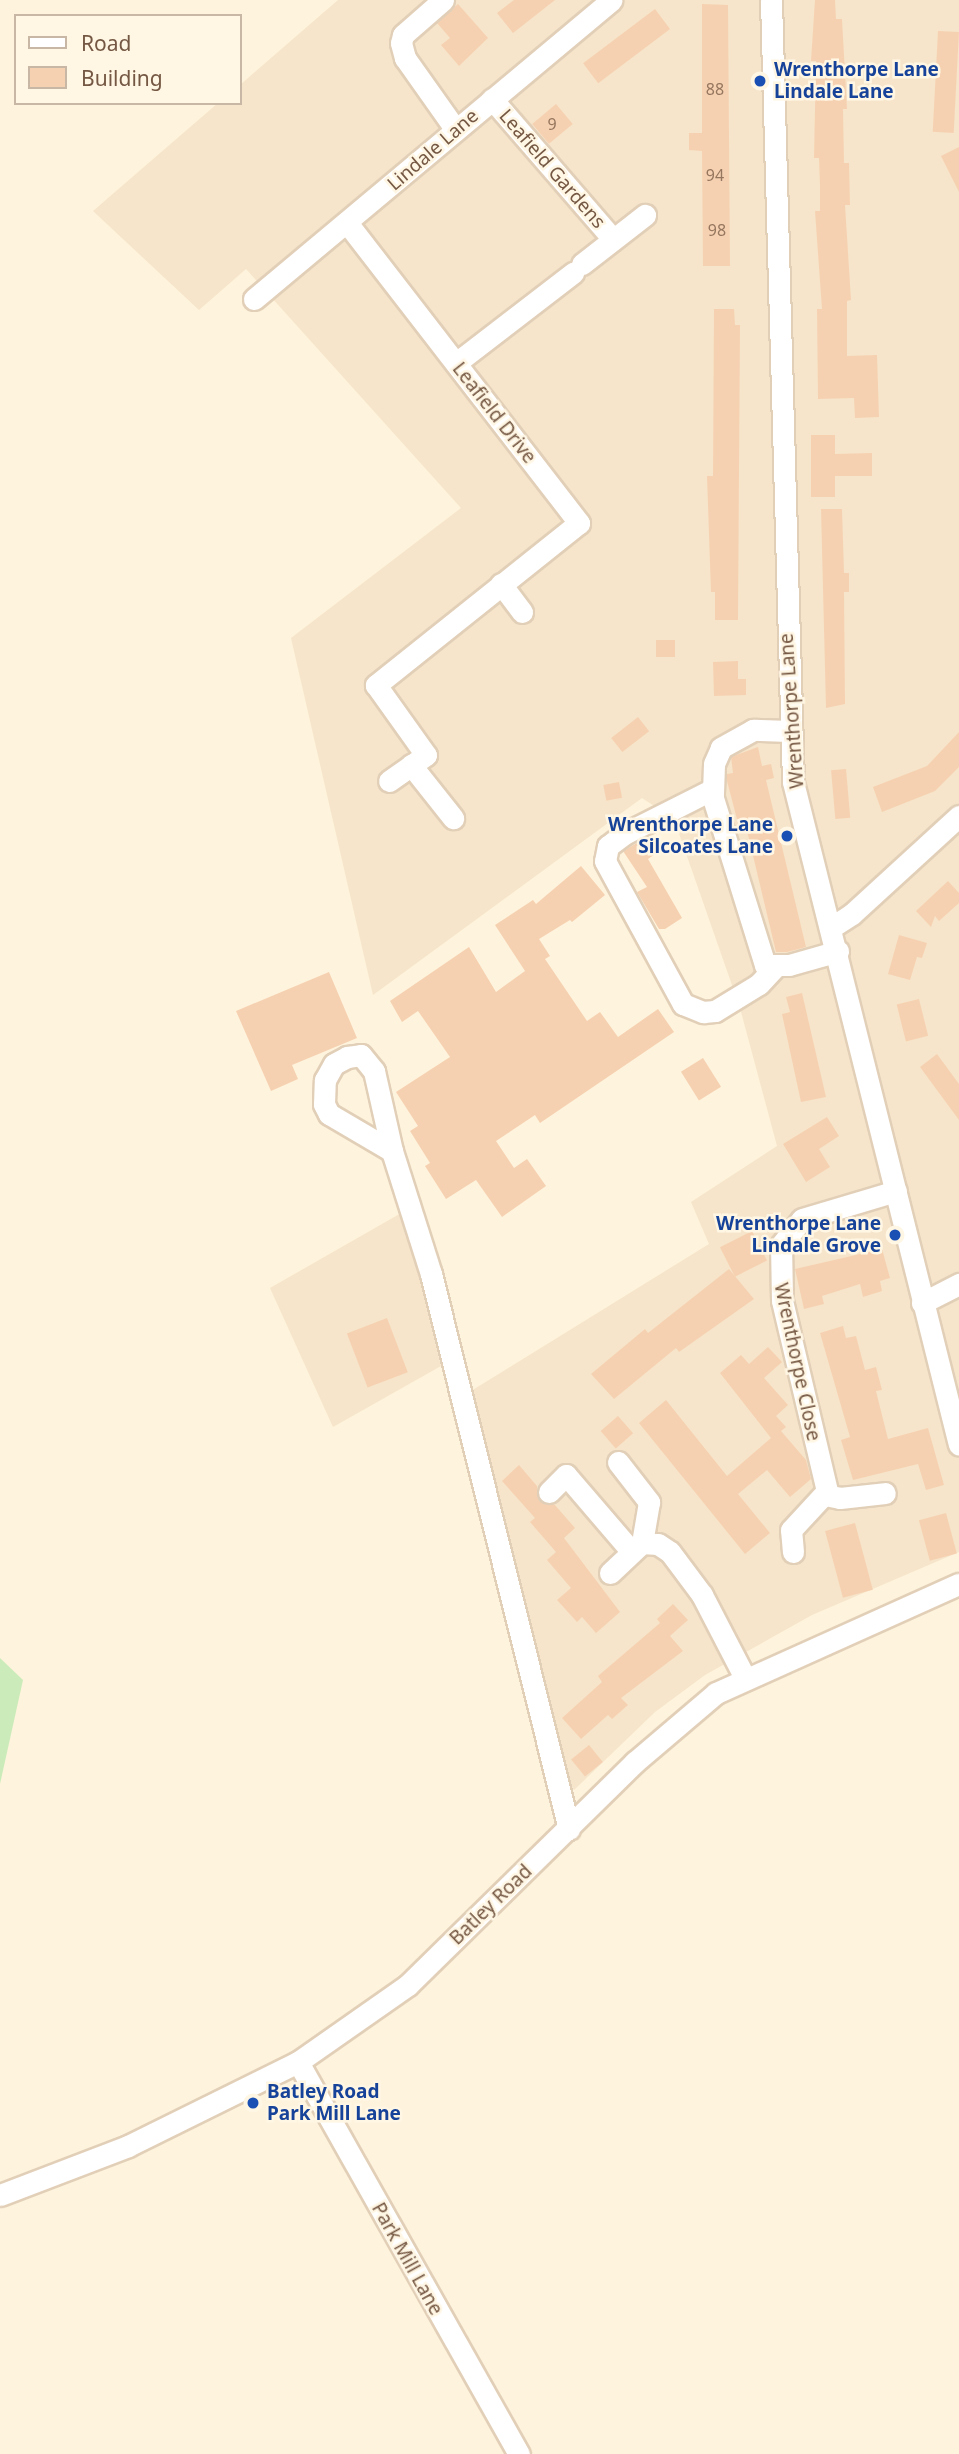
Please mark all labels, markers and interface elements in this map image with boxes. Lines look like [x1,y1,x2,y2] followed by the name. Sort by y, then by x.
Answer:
[14,14,242,105] legend
[81,29,131,57] text: Road
[774,59,939,103] place label: Wrenthorpe Lane Lindale Lane
[81,64,163,92] text: Building
[752,73,768,89] marker: Wrenthorpe Lane Lindale Lane
[706,79,724,99] house number: 88
[383,104,483,196] street label: Lindale Lane
[494,105,610,233] street label: Leafield Gardens
[547,114,557,134] house number: 9
[706,165,724,185] house number: 94
[708,220,726,240] house number: 98
[447,358,541,468] street label: Leafield Drive
[775,633,809,789] street label: Wrenthorpe Lane
[608,814,773,858] place label: Wrenthorpe Lane Silcoates Lane
[779,828,795,844] marker: Wrenthorpe Lane Silcoates Lane
[716,1213,881,1257] place label: Wrenthorpe Lane Lindale Grove
[887,1227,903,1243] marker: Wrenthorpe Lane Lindale Grove
[769,1281,825,1443] street label: Wrenthorpe Close
[445,1860,537,1950] street label: Batley Road
[267,2081,401,2125] place label: Batley Road Park Mill Lane
[245,2095,261,2111] marker: Batley Road Park Mill Lane
[367,2199,447,2319] street label: Park Mill Lane

